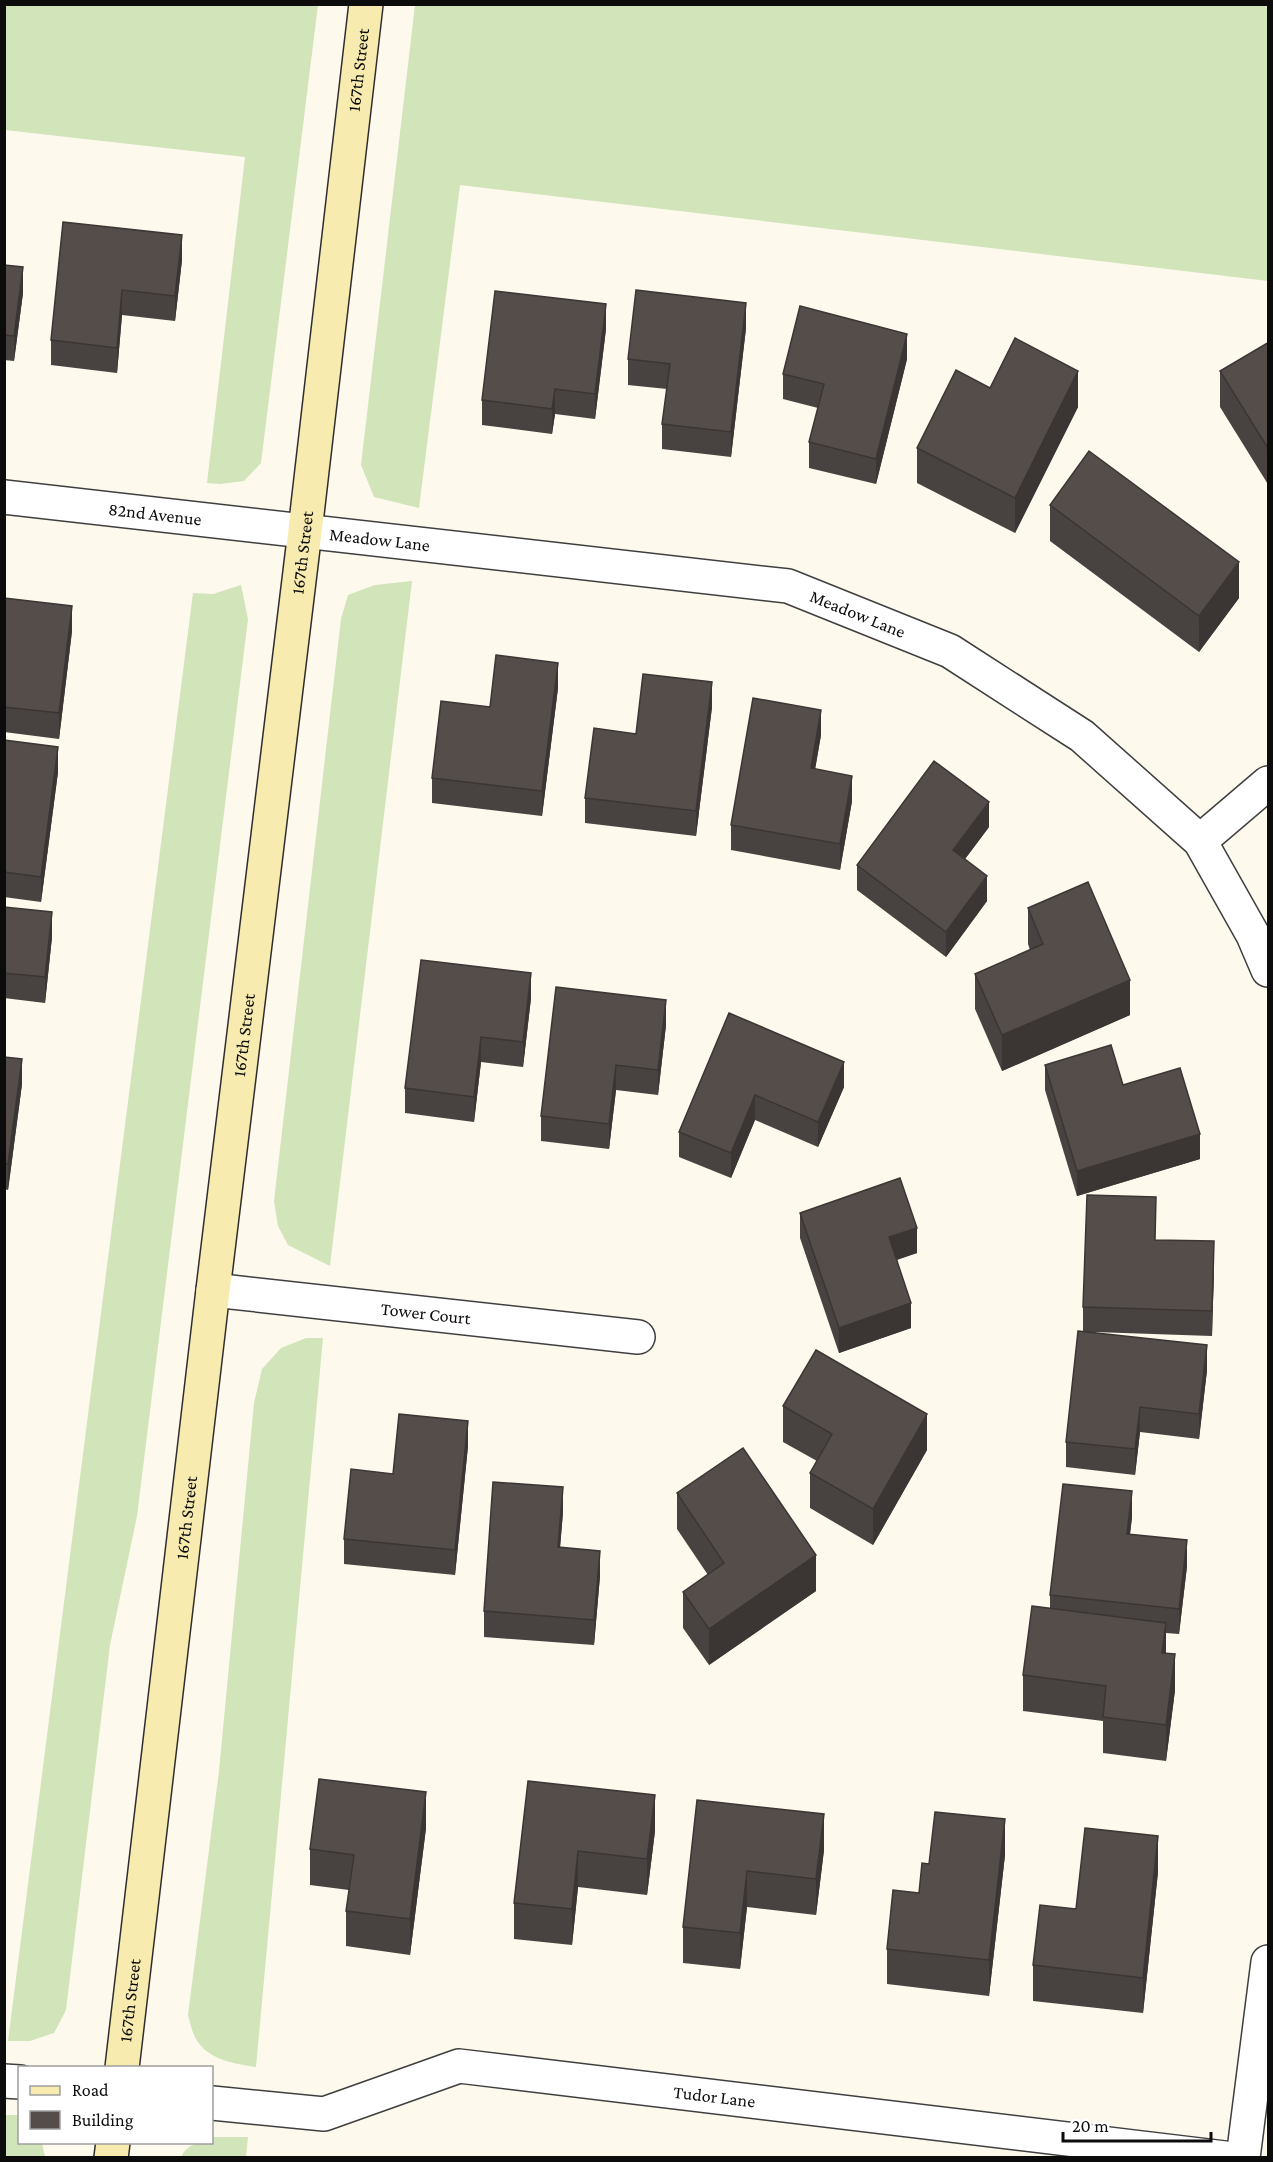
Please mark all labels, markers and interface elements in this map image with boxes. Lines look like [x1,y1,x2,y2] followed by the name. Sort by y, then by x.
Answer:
[344,26,373,113] street label: 167th Street
[107,499,203,529] street label: 82nd Avenue
[287,509,317,596] street label: 167th Street
[328,524,431,555] street label: Meadow Lane
[807,586,908,642] street label: Meadow Lane
[229,991,259,1078] street label: 167th Street
[380,1299,473,1329] street label: Tower Court
[172,1474,201,1561] street label: 167th Street
[115,1957,145,2043] street label: 167th Street
[18,2066,213,2144] legend
[72,2080,109,2100] text: Road
[672,2082,757,2112] street label: Tudor Lane
[1063,2105,1212,2143] scale bar
[72,2110,134,2130] text: Building
[1072,2116,1109,2136] text: 20 m

